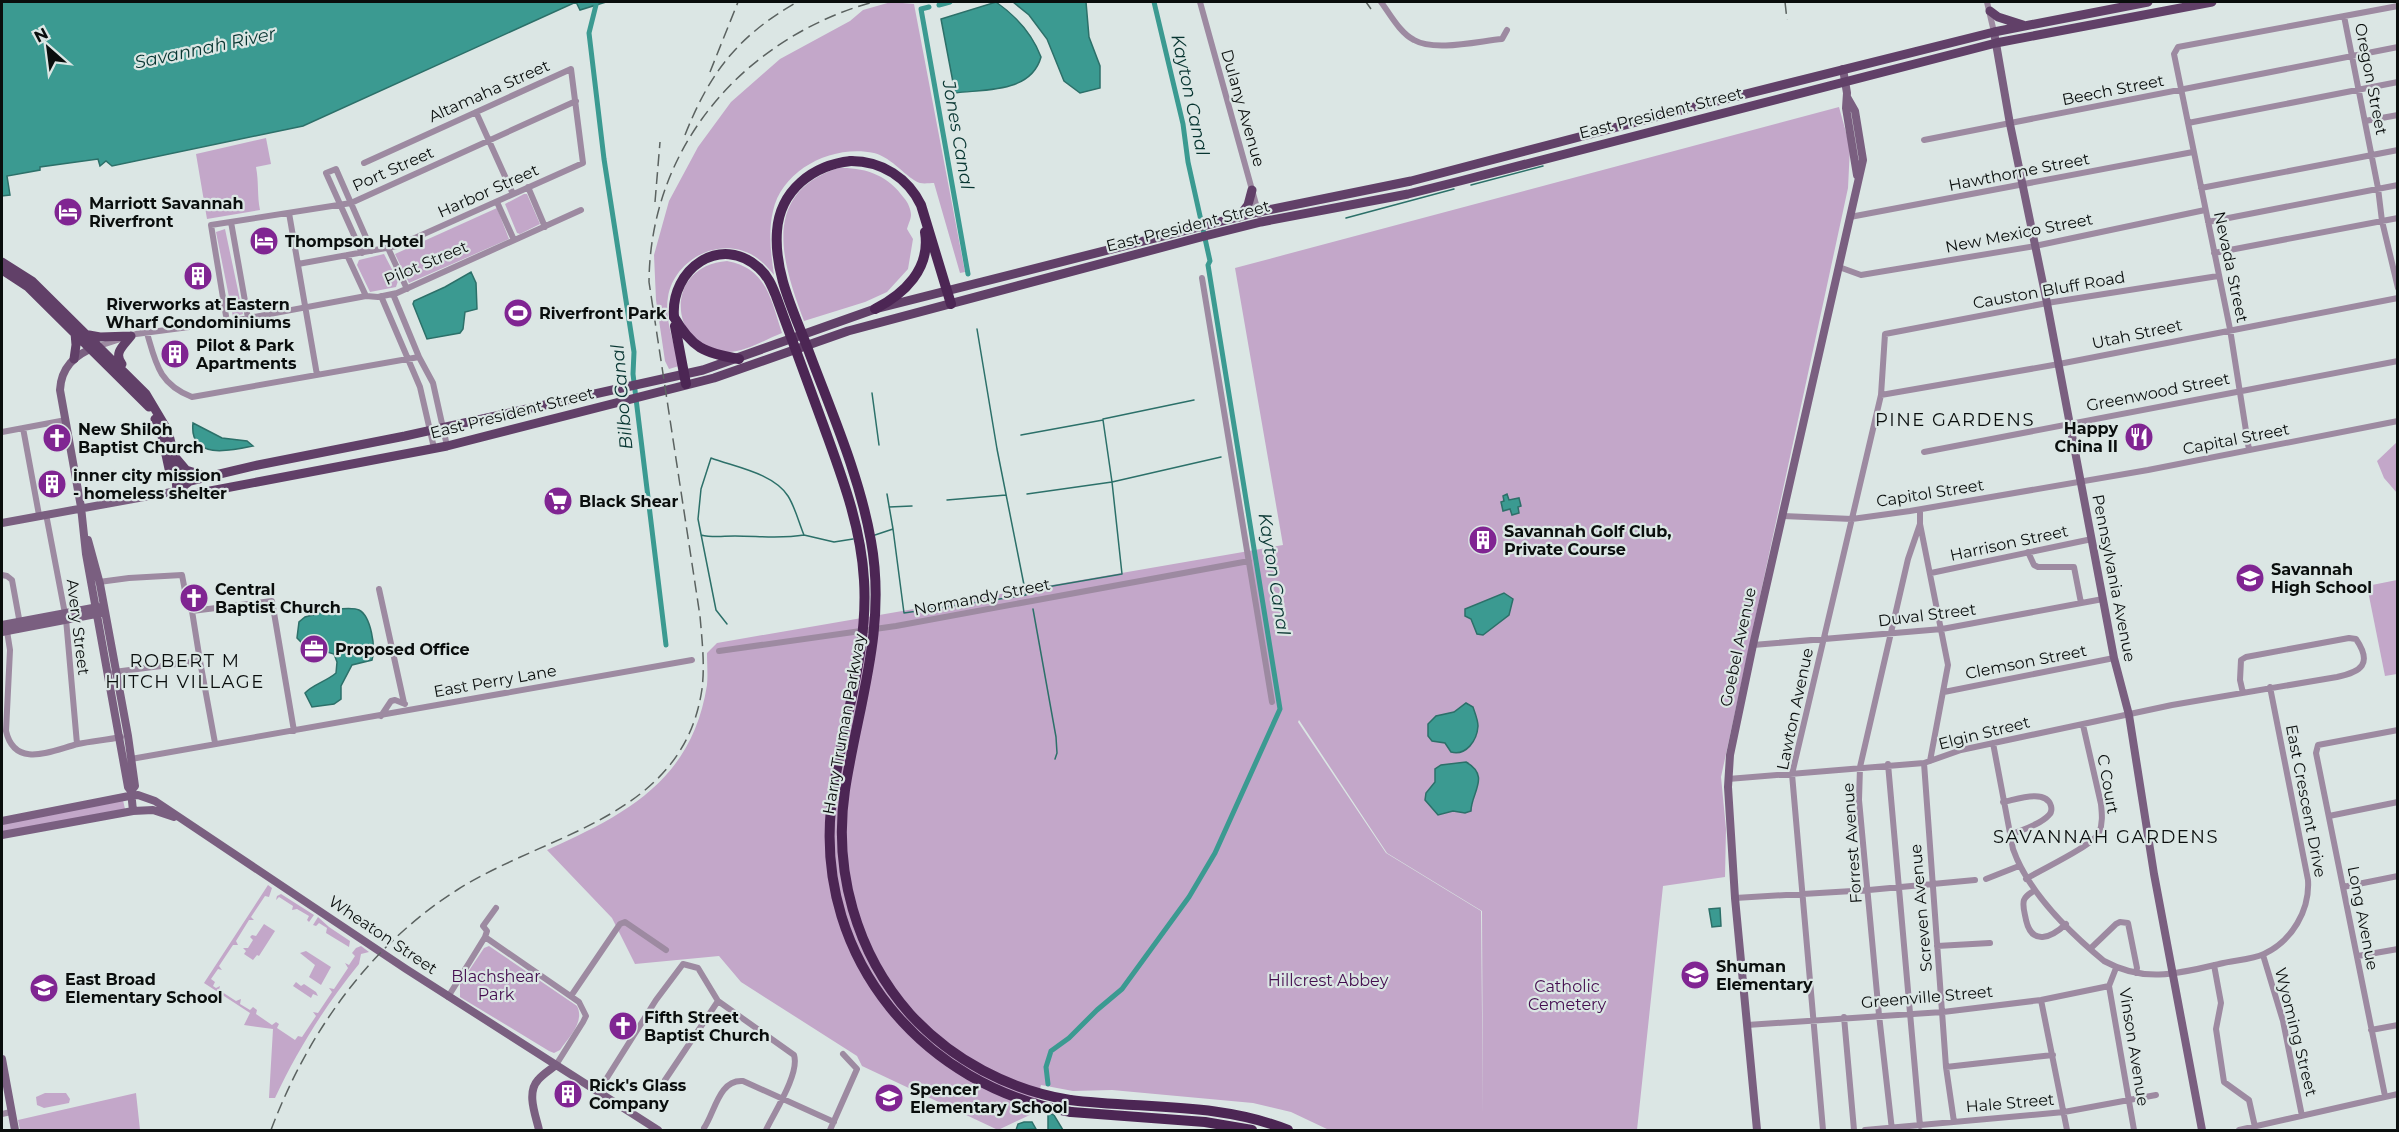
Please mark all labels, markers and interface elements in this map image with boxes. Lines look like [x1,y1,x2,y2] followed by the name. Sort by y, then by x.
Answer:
[18,18,78,78] north arrow
[2351,21,2391,137] street label: Oregon Street
[132,22,278,74] water label: Savannah River
[31,24,51,47] text: N
[1166,32,1214,158] water label: Kayton Canal
[1217,47,1269,169] street label: Dulany Avenue
[426,56,553,126] street label: Altamaha Street
[2060,71,2166,109] street label: Beech Street
[937,78,978,192] water label: Jones Canal
[1577,83,1745,143] street label: East President Street
[349,142,437,195] street label: Port Street
[1947,149,2092,195] street label: Hawthorne Street
[435,160,542,222] street label: Harbor Street
[89,194,243,231] place label: Marriott Savannah Riverfront
[52,196,84,228] hotel icon: Marriott Savannah Riverfront
[1104,196,1272,256] street label: East President Street
[1944,209,2095,257] street label: New Mexico Street
[2210,210,2252,325] street label: Nevada Street
[248,225,280,257] hotel icon: Thompson Hotel
[285,232,424,251] place label: Thompson Hotel
[381,237,471,289] street label: Pilot Street
[182,260,214,292] building icon: Riverworks at Eastern Wharf Condominiums
[1971,267,2127,313] street label: Causton Bluff Road
[105,295,291,332] place label: Riverworks at Eastern Wharf Condominiums
[502,297,534,329] sports icon: Riverfront Park
[539,304,667,323] place label: Riverfront Park
[2090,315,2184,353] street label: Utah Street
[195,336,297,373] place label: Pilot & Park Apartments
[159,338,191,370] building icon: Pilot & Park Apartments
[606,343,638,450] water label: Bilbo Canal
[2085,369,2232,415] street label: Greenwood Street
[428,383,596,443] street label: East President Street
[1875,409,2035,431] district label: PINE GARDENS
[2055,419,2118,456] place label: Happy China II
[2181,419,2291,459] street label: Capital Street
[78,420,204,457] place label: New Shiloh Baptist Church
[2123,421,2155,453] restaurant icon: Happy China II
[41,422,73,454] church icon: New Shiloh Baptist Church
[73,466,227,503] place label: inner city mission - homeless shelter
[36,468,68,500] building icon: inner city mission - homeless shelter
[1875,475,1986,511] street label: Capitol Street
[542,485,574,517] supermarket icon: Black Shear
[579,492,678,511] place label: Black Shear
[2088,493,2140,663] street label: Pennsylvania Avenue
[1253,511,1295,637] water label: Kayton Canal
[1948,521,2070,565] street label: Harrison Street
[1504,522,1671,559] place label: Savannah Golf Club, Private Course
[1467,524,1499,556] building icon: Savannah Golf Club, Private Course
[2271,560,2372,597] place label: Savannah High School
[2234,562,2266,594] school or university icon: Savannah High School
[912,574,1052,620] street label: Normandy Street
[63,578,93,677] street label: Avery Street
[215,580,341,617] place label: Central Baptist Church
[178,582,210,614] church icon: Central Baptist Church
[1716,586,1760,708] street label: Goebel Avenue
[1877,599,1978,630] street label: Duval Street
[819,632,869,816] street label: Harry Truman Parkway
[298,633,330,665] office icon: Proposed Office
[335,640,470,659] place label: Proposed Office
[1964,641,2089,683] street label: Clemson Street
[1773,646,1817,772] street label: Lawton Avenue
[105,650,265,693] district label: ROBERT M HITCH VILLAGE
[432,661,558,701] street label: East Perry Lane
[1936,712,2032,754] street label: Elgin Street
[2282,723,2330,879] street label: East Crescent Drive
[2093,753,2123,816] street label: C Court
[1838,782,1866,904] street label: Forrest Avenue
[1993,826,2219,848] district label: SAVANNAH GARDENS
[1906,843,1936,973] street label: Screven Avenue
[2344,864,2382,972] street label: Long Avenue
[325,892,441,979] street label: Wheaton Street
[1716,957,1813,994] place label: Shuman Elementary
[1679,959,1711,991] school or university icon: Shuman Elementary
[2271,966,2321,1099] street label: Wyoming Street
[451,967,541,1004] park label: Blachshear Park
[65,970,223,1007] place label: East Broad Elementary School
[1268,971,1389,990] park label: Hillcrest Abbey
[28,972,60,1004] school or university icon: East Broad Elementary School
[1528,977,1606,1014] park label: Catholic Cemetery
[1860,982,1994,1012] street label: Greenville Street
[2115,987,2153,1107] street label: Vinson Avenue
[644,1008,770,1045] place label: Fifth Street Baptist Church
[607,1010,639,1042] church icon: Fifth Street Baptist Church
[589,1076,687,1113] place label: Rick's Glass Company
[552,1078,584,1110] building icon: Rick's Glass Company
[910,1080,1068,1117] place label: Spencer Elementary School
[873,1082,905,1114] school or university icon: Spencer Elementary School
[1965,1090,2056,1116] street label: Hale Street

